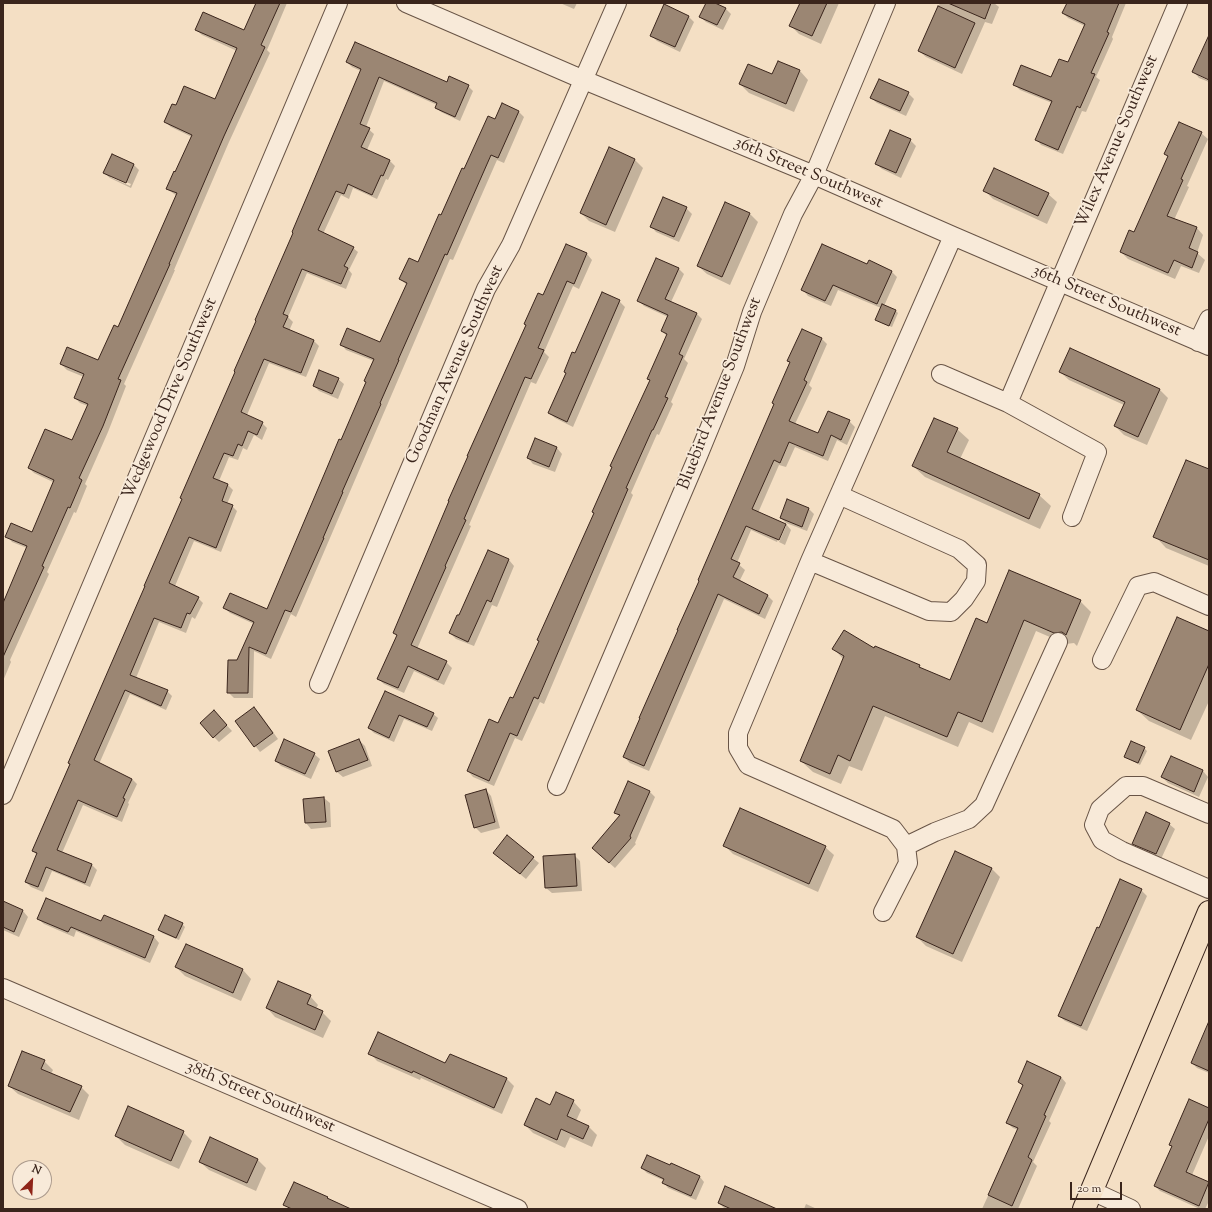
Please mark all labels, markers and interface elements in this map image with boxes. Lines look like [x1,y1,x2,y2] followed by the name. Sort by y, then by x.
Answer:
[1072,52,1164,232] street label: Wilex Avenue Southwest
[731,133,885,215] street label: 36th Street Southwest
[1029,261,1183,343] street label: 36th Street Southwest
[403,262,509,468] street label: Goodman Avenue Southwest
[119,295,223,503] street label: Wedgewood Drive Southwest
[675,295,767,493] street label: Bluebird Avenue Southwest
[182,1057,338,1139] street label: 38th Street Southwest
[12,1160,52,1200] north arrow
[29,1161,44,1179] text: N
[1072,1174,1124,1200] scale bar
[1077,1180,1101,1198] text: 20 m

